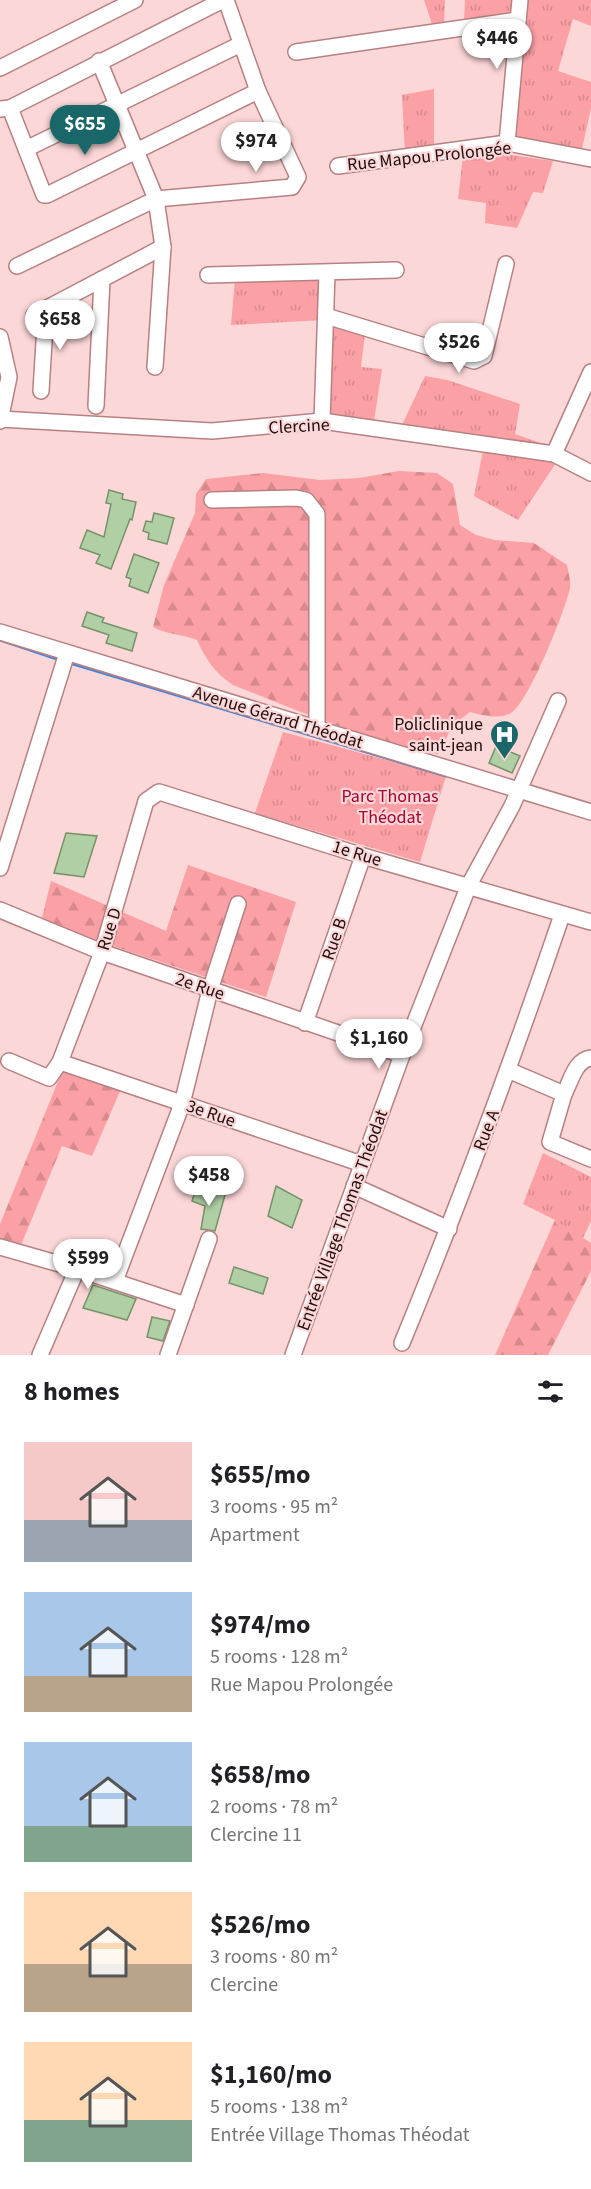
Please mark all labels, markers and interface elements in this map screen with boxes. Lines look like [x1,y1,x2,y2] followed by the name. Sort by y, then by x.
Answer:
[461,19,533,70] pin: $446
[476,24,518,52] text: $446
[49,105,121,156] pin: $655
[64,110,106,138] text: $655
[220,122,292,173] pin: $974
[235,127,277,155] text: $974
[346,135,512,178] street label: Rue Mapou Prolongée
[24,300,96,351] pin: $658
[39,305,81,333] text: $658
[423,323,495,374] pin: $526
[438,328,480,356] text: $526
[268,412,330,441] street label: Clercine
[190,680,366,755] street label: Avenue Gérard Théodat
[394,712,483,758] place label: Policlinique saint-jean
[488,718,520,760] hospital icon: Policlinique saint-jean
[341,784,439,830] park label: Parc Thomas Théodat
[329,834,385,873] street label: 1e Rue
[91,905,128,954] street label: Rue D
[316,915,353,964] street label: Rue B
[172,966,228,1007] street label: 2e Rue
[330,1019,428,1070] pin: $1,160
[350,1024,408,1052] text: $1,160
[183,1093,239,1134] street label: 3e Rue
[291,1106,394,1334] street label: Entrée Village Thomas Théodat
[467,1106,506,1154] street label: Rue A
[173,1156,245,1207] pin: $458
[188,1161,230,1189] text: $458
[52,1239,124,1290] pin: $599
[67,1244,109,1272] text: $599
[24,1373,119,1410] text: 8 homes
[534,1375,567,1408] icon: filters
[210,1456,310,1493] text: $655/mo
[72,1466,144,1538] icon: home
[210,1493,338,1521] text: 3 rooms · 95 m²
[210,1521,300,1549] text: Apartment
[210,1606,310,1643] text: $974/mo
[72,1616,144,1688] icon: home
[210,1643,348,1671] text: 5 rooms · 128 m²
[210,1671,393,1699] text: Rue Mapou Prolongée
[210,1756,310,1793] text: $658/mo
[72,1766,144,1838] icon: home
[210,1793,338,1821] text: 2 rooms · 78 m²
[210,1821,302,1849] text: Clercine 11
[210,1906,310,1943] text: $526/mo
[72,1916,144,1988] icon: home
[210,1943,338,1971] text: 3 rooms · 80 m²
[210,1971,278,1999] text: Clercine
[210,2056,332,2093] text: $1,160/mo
[72,2066,144,2138] icon: home
[210,2093,348,2121] text: 5 rooms · 138 m²
[210,2121,470,2149] text: Entrée Village Thomas Théodat

